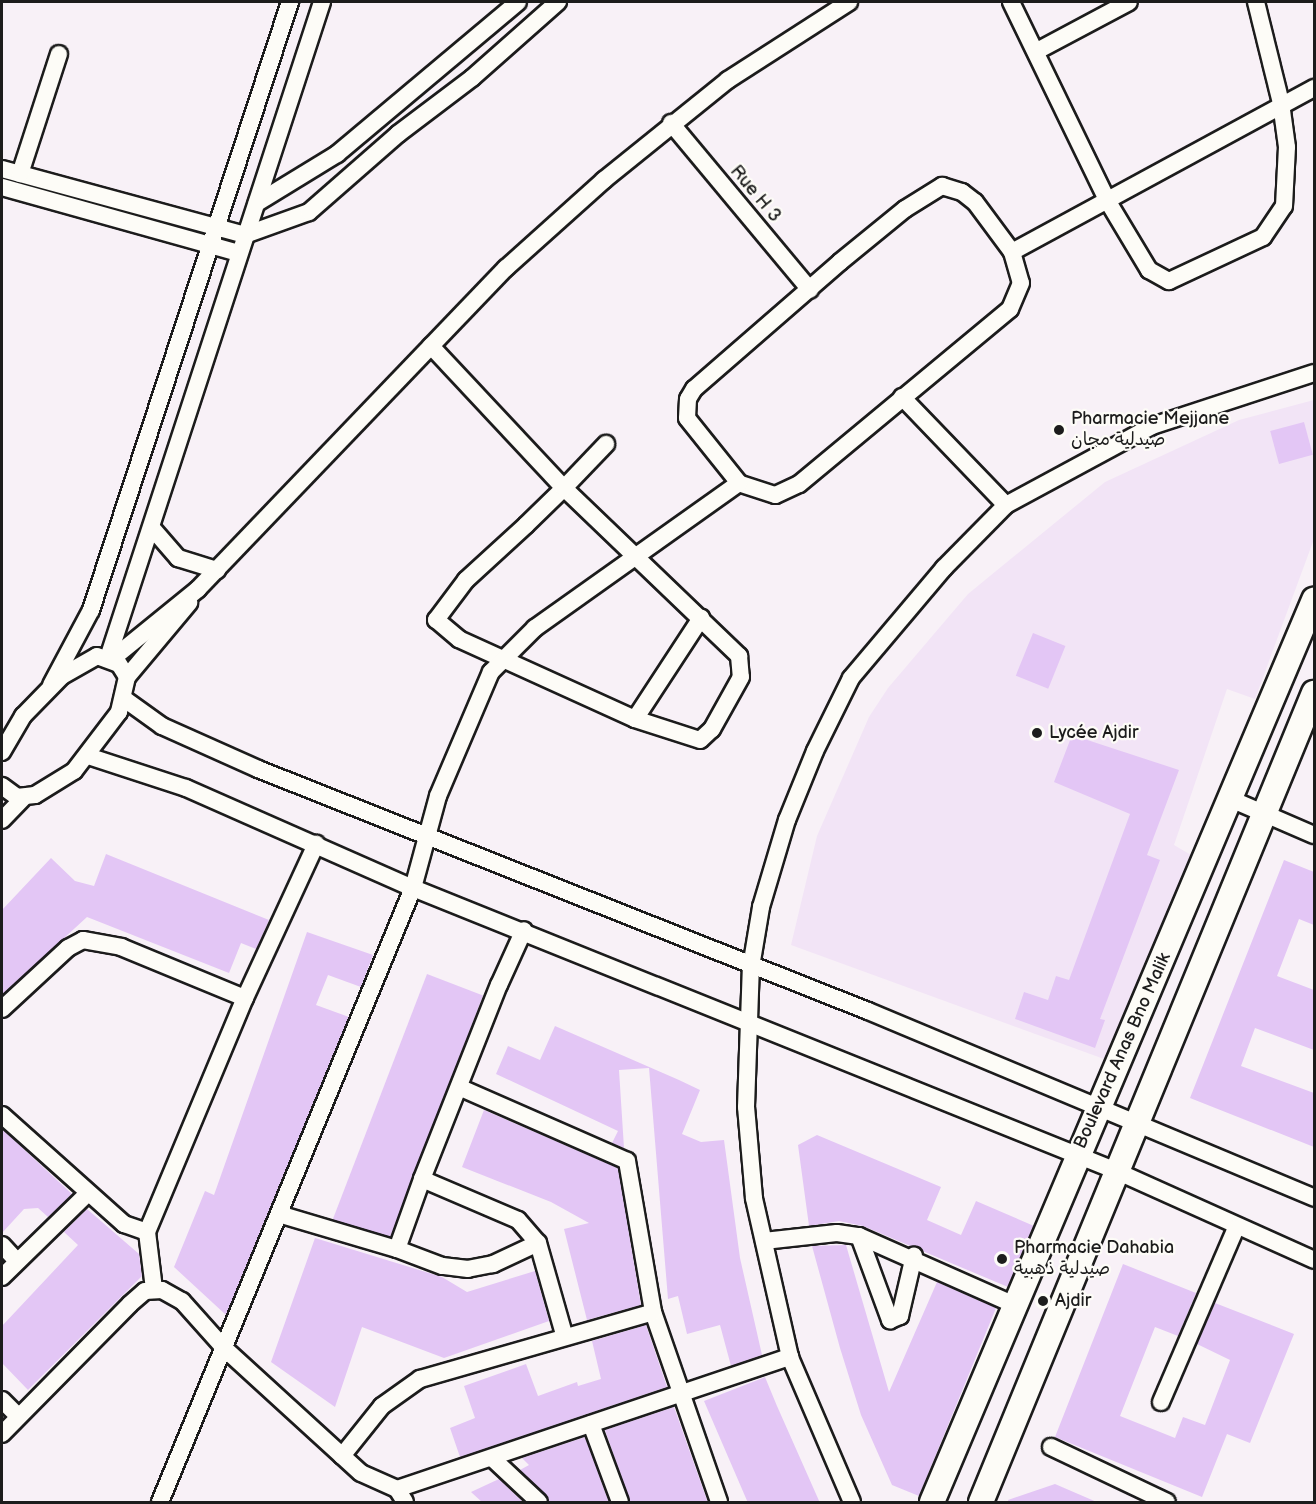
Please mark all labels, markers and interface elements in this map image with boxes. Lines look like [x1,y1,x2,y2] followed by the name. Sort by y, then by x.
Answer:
[725,161,785,227] street label: Rue H 3
[1071,409,1229,452] place label: Pharmacie Mejjane صيدلية مجان
[1052,423,1066,437] marker: Pharmacie Mejjane صيدلية مجان
[1049,722,1139,744] place label: Lycée Ajdir
[1030,726,1044,740] marker: Lycée Ajdir
[1070,950,1176,1152] street label: Boulevard Anas Bno Malik
[1014,1238,1174,1280] place label: Pharmacie Dahabia صيدلية ذهبية
[995,1252,1009,1266] marker: Pharmacie Dahabia صيدلية ذهبية
[1055,1290,1091,1312] place label: Ajdir
[1036,1294,1050,1308] marker: Ajdir

